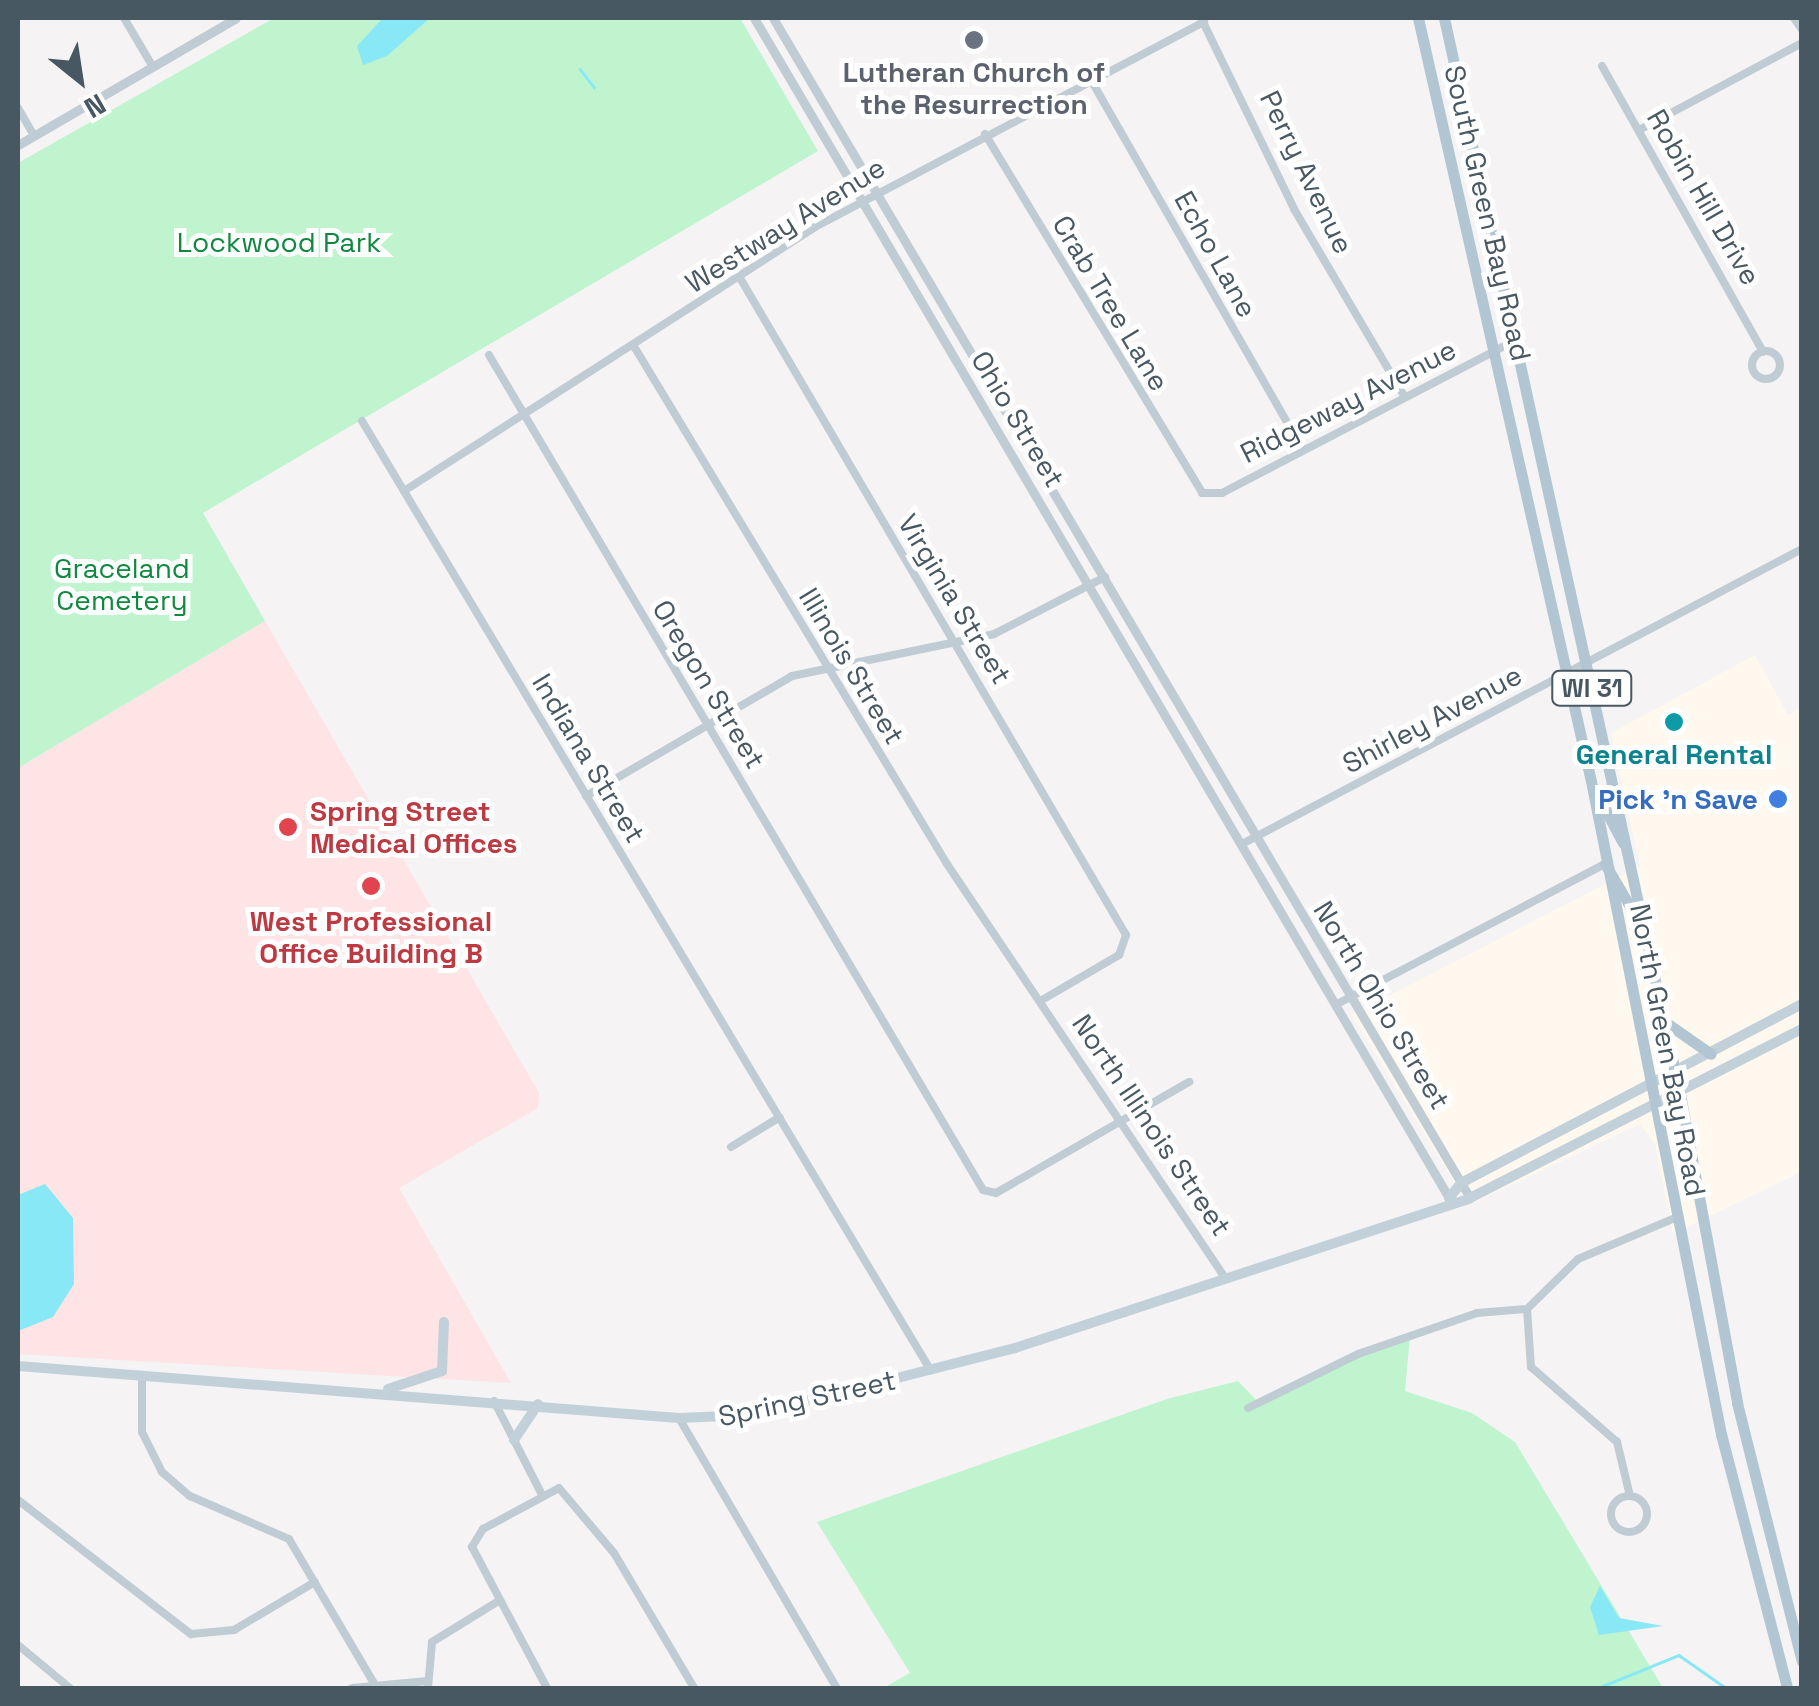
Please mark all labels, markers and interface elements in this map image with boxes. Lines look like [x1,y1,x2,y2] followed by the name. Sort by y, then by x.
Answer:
[963,29,985,51] marker: Lutheran Church of the Resurrection
[30,30,130,130] north arrow
[843,55,1105,121] place label: Lutheran Church of the Resurrection
[1438,62,1538,364] street label: South Green Bay Road
[1253,85,1361,259] street label: Perry Avenue
[78,86,112,126] text: N
[1640,103,1768,291] street label: Robin Hill Drive
[679,150,891,300] street label: Westway Avenue
[1168,185,1264,323] street label: Echo Lane
[1045,209,1177,397] street label: Crab Tree Lane
[177,225,381,259] park label: Lockwood Park
[1234,332,1462,470] street label: Ridgeway Avenue
[964,345,1072,493] street label: Ohio Street
[891,508,1019,690] street label: Virginia Street
[54,551,190,617] park label: Graceland Cemetery
[792,582,912,750] street label: Illinois Street
[646,594,772,774] street label: Oregon Street
[1337,658,1527,780] street label: Shirley Avenue
[525,667,653,849] street label: Indiana Street
[1550,668,1634,708] road number: WI 31
[1663,711,1685,733] marker: General Rental
[1576,737,1772,771] place label: General Rental
[1598,782,1758,816] place label: Pick 'n Save
[1767,788,1789,810] marker: Pick 'n Save
[310,794,517,860] place label: Spring Street Medical Offices
[275,814,301,840] marker: Spring Street Medical Offices
[358,873,384,899] marker: West Professional Office Building B
[1307,895,1457,1115] street label: North Ohio Street
[1623,901,1713,1199] street label: North Green Bay Road
[250,904,492,970] place label: West Professional Office Building B
[1065,1008,1239,1242] street label: North Illinois Street
[715,1363,899,1433] street label: Spring Street

